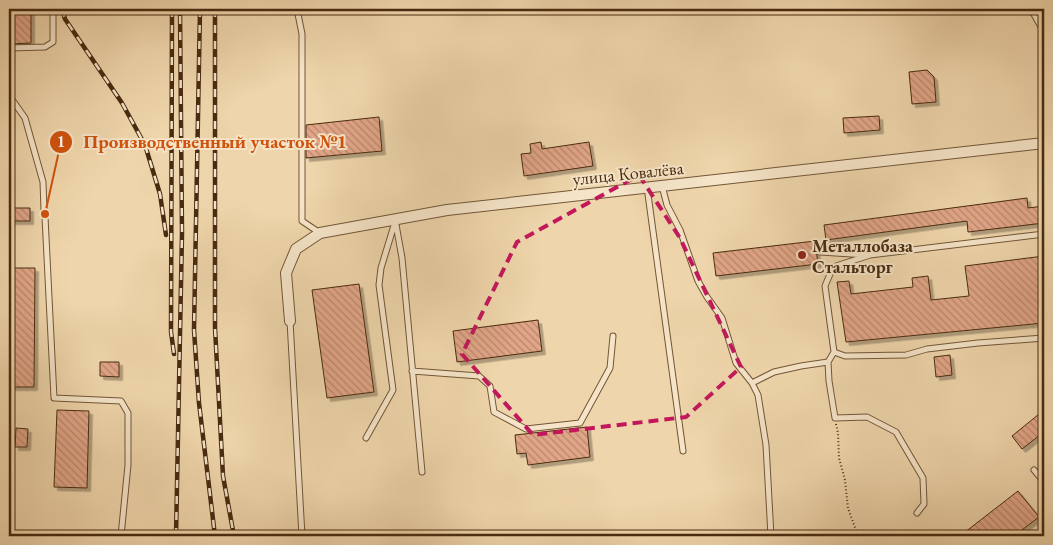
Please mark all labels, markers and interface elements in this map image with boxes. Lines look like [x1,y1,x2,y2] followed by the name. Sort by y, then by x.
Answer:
[49,125,357,159] callout: Производственный участок №1
[83,129,347,154] text: Производственный участок №1
[57,132,65,151] text: 1
[571,156,685,190] street label: улица Ковалёва
[812,234,913,278] place label: Металлобаза Стальторг
[796,249,808,261] marker: Металлобаза Стальторг

